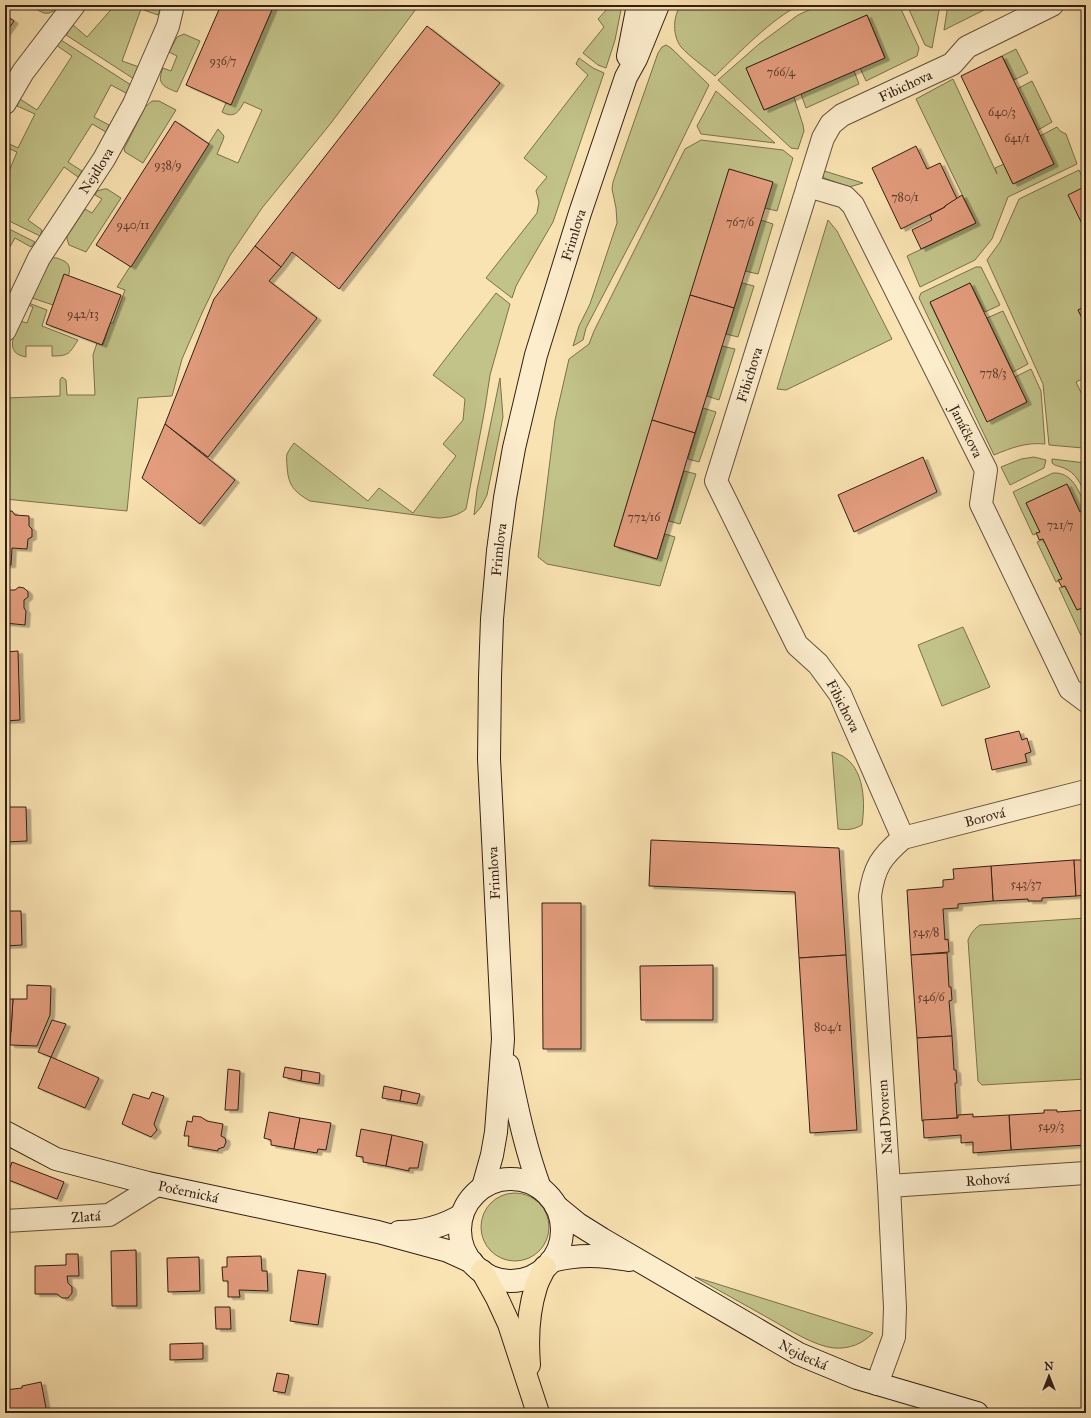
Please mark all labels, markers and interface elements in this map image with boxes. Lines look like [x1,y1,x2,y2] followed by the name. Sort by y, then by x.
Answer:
[209,54,237,68] house number: 936/7
[767,65,795,79] house number: 766/4
[876,66,935,105] street label: Fibichova
[988,105,1016,119] house number: 640/3
[1004,131,1030,145] house number: 641/1
[75,145,117,197] street label: Nejdlova
[154,158,182,172] house number: 938/9
[891,190,919,204] house number: 780/1
[557,207,589,263] street label: Frimlova
[726,215,755,229] house number: 767/6
[117,218,150,232] house number: 940/11
[67,307,99,321] house number: 942/13
[733,345,766,404] street label: Fibichova
[979,366,1007,380] house number: 778/3
[944,400,987,460] street label: Janáčkova
[628,510,661,524] house number: 772/16
[1047,518,1073,532] house number: 721/7
[487,522,510,577] street label: Frimlova
[823,677,863,735] street label: Fibichova
[963,804,1007,830] street label: Borová
[484,846,504,900] street label: Frimlova
[1010,877,1042,891] house number: 543/37
[913,925,939,939] house number: 545/8
[917,990,946,1004] house number: 546/6
[814,1020,842,1034] house number: 804/1
[874,1079,896,1155] street label: Nad Dvorem
[1038,1119,1064,1133] house number: 549/3
[965,1170,1010,1189] street label: Rohová
[156,1177,220,1206] street label: Počernická
[71,1207,101,1226] street label: Zlatá
[776,1336,830,1373] street label: Nejdecká
[1029,1356,1069,1396] north arrow
[1044,1360,1054,1373] text: N

